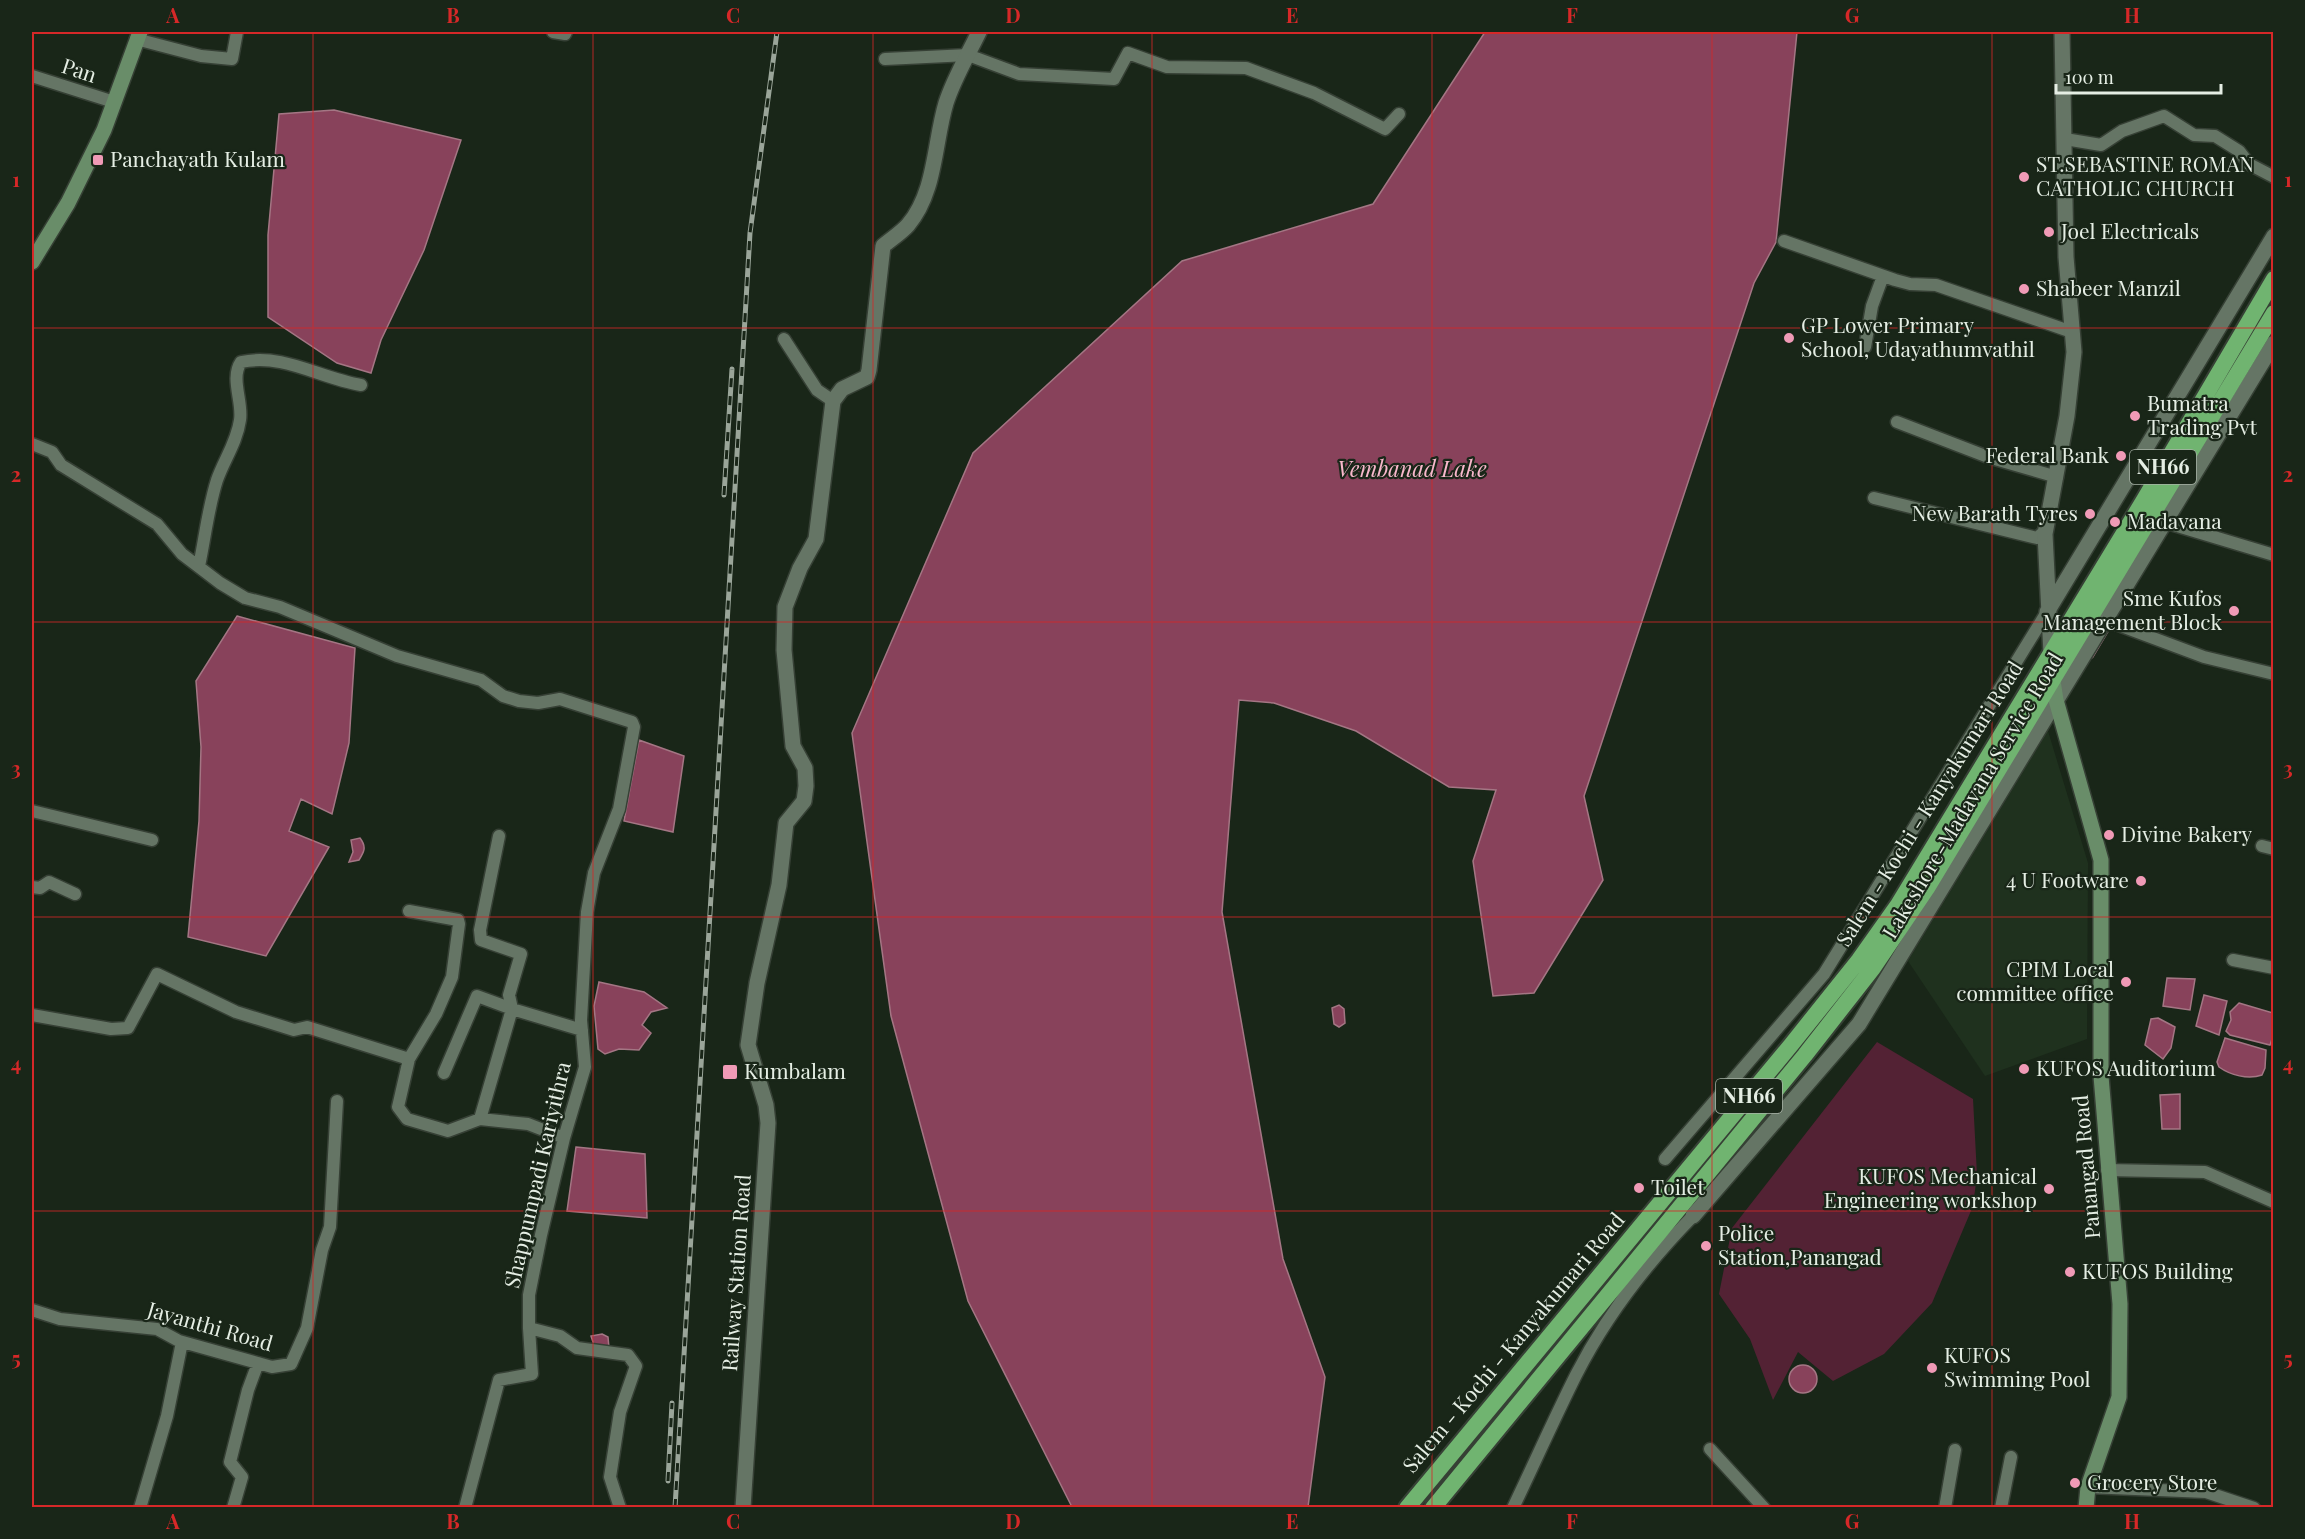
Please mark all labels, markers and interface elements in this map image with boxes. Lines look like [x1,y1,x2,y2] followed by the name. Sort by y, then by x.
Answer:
[165,1,180,28] text: A
[446,1,460,28] text: B
[726,1,740,28] text: C
[1005,1,1021,28] text: D
[1286,1,1298,28] text: E
[1566,1,1578,28] text: F
[1845,1,1860,28] text: G
[2124,1,2140,28] text: H
[59,50,101,88] street label: Pan
[2056,57,2221,95] scale bar
[2065,65,2114,89] text: 100 m
[110,144,285,172] place label: Panchayath Kulam
[2036,149,2254,201] place label: ST.SEBASTINE ROMAN CATHOLIC CHURCH
[91,153,105,167] marker: Panchayath Kulam
[12,165,20,192] text: 1
[2284,165,2292,192] text: 1
[2017,170,2031,184] marker: ST.SEBASTINE ROMAN CATHOLIC CHURCH
[2060,216,2199,244] place label: Joel Electricals
[2042,225,2056,239] marker: Joel Electricals
[2036,273,2181,301] place label: Shabeer Manzil
[2017,282,2031,296] marker: Shabeer Manzil
[1801,310,2035,362] place label: GP Lower Primary School, Udayathumvathil
[1782,331,1796,345] marker: GP Lower Primary School, Udayathumvathil
[2147,388,2257,440] place label: Bumatra Trading Pvt
[2128,409,2142,423] marker: Bumatra Trading Pvt
[1985,440,2109,468] place label: Federal Bank
[2114,449,2128,463] marker: Federal Bank
[2130,450,2196,484] road number: NH66
[1337,453,1487,483] water label: Vembanad Lake
[11,460,21,487] text: 2
[2283,460,2293,487] text: 2
[1912,498,2078,526] place label: New Barath Tyres
[2127,506,2222,534] place label: Madavana
[2083,507,2097,521] marker: New Barath Tyres
[2108,515,2122,529] marker: Madavana
[2043,583,2222,635] place label: Sme Kufos Management Block
[2227,604,2241,618] marker: Sme Kufos Management Block
[1875,647,2068,943] street label: Lakeshore-Madavana Service Road
[1829,655,2028,951] street label: Salem - Kochi - Kanyakumari Road
[11,754,21,781] text: 3
[2283,754,2293,781] text: 3
[2121,819,2253,847] place label: Divine Bakery
[2102,828,2116,842] marker: Divine Bakery
[2006,865,2129,893] place label: 4 U Footware
[2134,874,2148,888] marker: 4 U Footware
[1956,954,2114,1006] place label: CPIM Local committee office
[2119,975,2133,989] marker: CPIM Local committee office
[11,1049,21,1076] text: 4
[2283,1049,2293,1076] text: 4
[2036,1053,2216,1081] place label: KUFOS Auditorium
[744,1056,846,1084] place label: Kumbalam
[496,1058,576,1291] street label: Shappumpadi Kariyithra
[2017,1062,2031,1076] marker: KUFOS Auditorium
[721,1063,739,1081] marker: Kumbalam
[1716,1079,1782,1113] road number: NH66
[2065,1094,2105,1240] street label: Panangad Road
[1824,1161,2037,1213] place label: KUFOS Mechanical Engineering workshop
[1651,1172,1705,1200] place label: Toilet
[714,1173,756,1372] street label: Railway Station Road
[1632,1181,1646,1195] marker: Toilet
[2042,1182,2056,1196] marker: KUFOS Mechanical Engineering workshop
[1395,1206,1630,1478] street label: Salem - Kochi - Kanyakumari Road
[1718,1218,1882,1270] place label: Police Station,Panangad
[1699,1239,1713,1253] marker: Police Station,Panangad
[2082,1256,2233,1284] place label: KUFOS Building
[2063,1265,2077,1279] marker: KUFOS Building
[144,1294,276,1356] street label: Jayanthi Road
[1944,1340,2091,1392] place label: KUFOS Swimming Pool
[11,1344,21,1371] text: 5
[2283,1344,2293,1371] text: 5
[1925,1361,1939,1375] marker: KUFOS Swimming Pool
[2087,1467,2217,1495] place label: Grocery Store
[2068,1476,2082,1490] marker: Grocery Store
[165,1507,180,1534] text: A
[446,1507,460,1534] text: B
[726,1507,740,1534] text: C
[1005,1507,1021,1534] text: D
[1286,1507,1298,1534] text: E
[1566,1507,1578,1534] text: F
[1845,1507,1860,1534] text: G
[2124,1507,2140,1534] text: H

